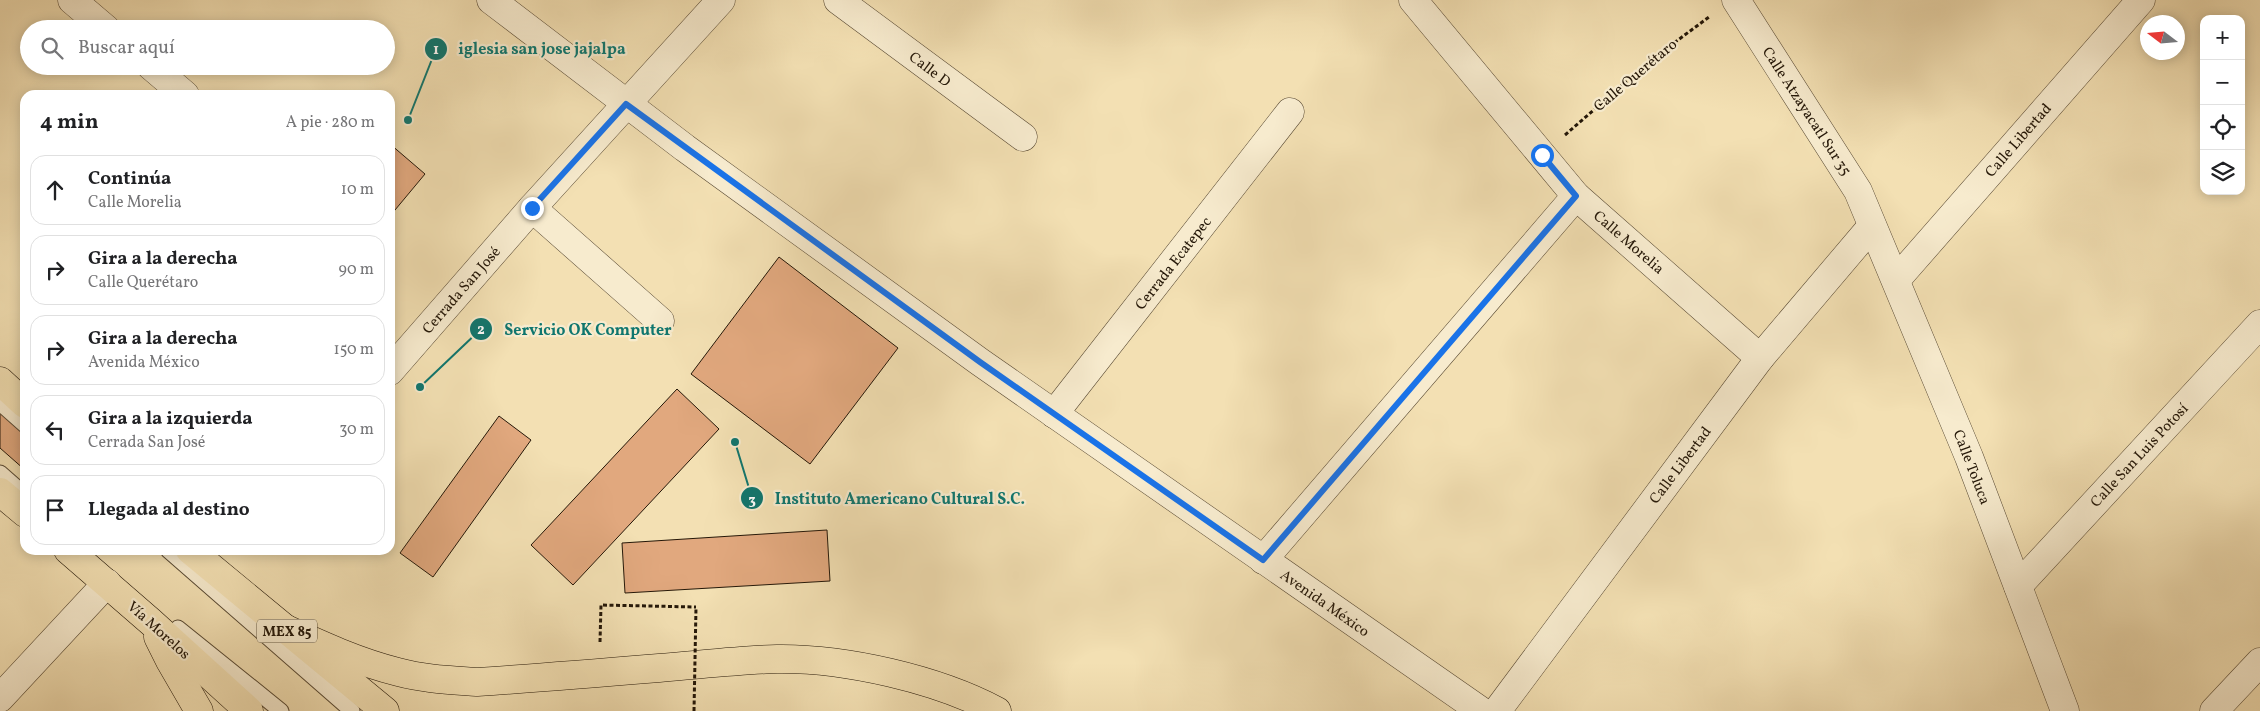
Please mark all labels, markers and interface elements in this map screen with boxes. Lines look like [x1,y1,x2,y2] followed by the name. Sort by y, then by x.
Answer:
[2140,15,2185,60] north arrow
[2200,15,2245,195] map controls
[2200,15,2245,60] button: +
[20,20,395,75] search box
[424,33,636,64] callout: iglesia san jose jajalpa
[38,34,66,62] icon: search
[78,35,175,61] text: Buscar aquí
[1590,35,1682,117] street label: Calle Querétaro
[458,39,626,61] text: iglesia san jose jajalpa
[433,40,439,61] text: 1
[1756,43,1855,180] street label: Calle Atzayacatl Sur 35
[904,48,954,93] street label: Calle D
[2200,60,2245,105] button: −
[1981,99,2057,183] street label: Calle Libertad
[2200,105,2245,150] button: locate
[40,108,99,137] text: 4 min
[286,112,375,134] text: A pie · 280 m
[1531,144,1554,167] route start
[2200,150,2245,195] button: layers
[88,166,171,192] text: Continúa
[41,176,69,204] icon: ahead
[341,179,374,201] text: 10 m
[88,192,182,214] text: Calle Morelia
[521,197,544,220] route end
[1588,206,1668,280] street label: Calle Morelia
[1131,213,1218,315] street label: Cerrada Ecatepec
[418,243,506,339] street label: Cerrada San José
[88,246,238,272] text: Gira a la derecha
[41,256,69,284] icon: right
[338,259,374,281] text: 90 m
[88,272,198,294] text: Calle Querétaro
[469,314,681,345] callout: Servicio OK Computer
[477,320,485,341] text: 2
[504,320,672,342] text: Servicio OK Computer
[88,326,238,352] text: Gira a la derecha
[41,336,69,364] icon: right
[333,339,374,361] text: 150 m
[88,352,200,374] text: Avenida México
[2086,399,2194,513] street label: Calle San Luis Potosí
[88,406,253,432] text: Gira a la izquierda
[41,416,69,444] icon: left
[339,419,374,441] text: 30 m
[1645,423,1717,509] street label: Calle Libertad
[1947,427,1994,508] street label: Calle Toluca
[88,432,205,454] text: Cerrada San José
[740,483,1035,514] callout: Instituto Americano Cultural S.C.
[775,489,1025,511] text: Instituto Americano Cultural S.C.
[748,490,756,511] text: 3
[41,496,69,524] icon: arrive
[88,497,250,523] text: Llegada al destino
[1275,566,1373,643] street label: Avenida México
[122,597,194,665] street label: Vía Morelos
[257,620,317,642] road number: MEX 85

